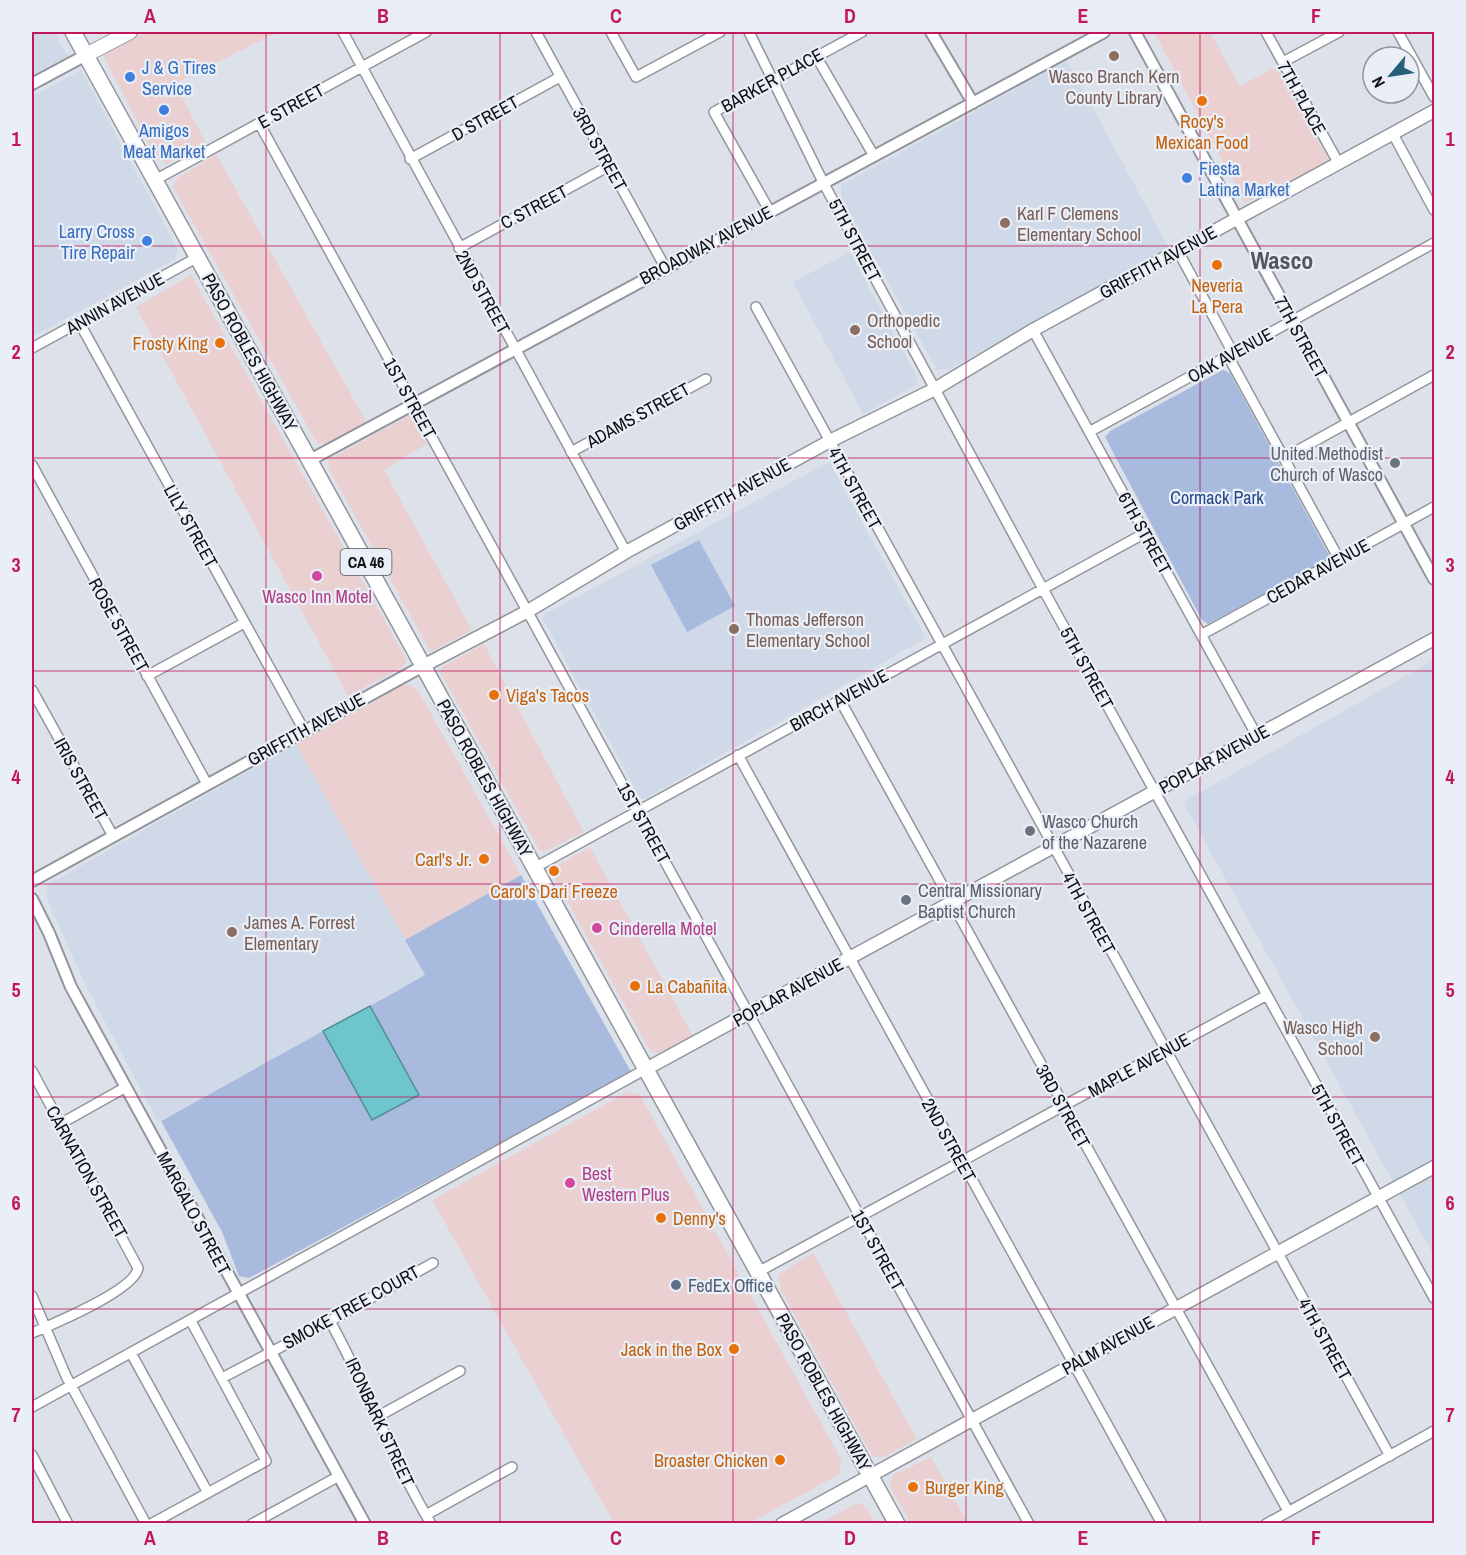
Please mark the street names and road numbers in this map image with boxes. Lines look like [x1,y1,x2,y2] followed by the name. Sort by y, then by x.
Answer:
[716,42,828,118] street label: BARKER PLACE
[1272,57,1332,139] street label: 7TH PLACE
[253,78,329,134] street label: E STREET
[447,89,523,147] street label: D STREET
[567,103,633,195] street label: 3RD STREET
[496,179,572,235] street label: C STREET
[823,194,887,286] street label: 5TH STREET
[635,199,777,291] street label: BROADWAY AVENUE
[1095,219,1221,305] street label: GRIFFITH AVENUE
[450,246,516,338] street label: 2ND STREET
[60,266,169,341] street label: ANNIN AVENUE
[196,269,304,436] street label: PASO ROBLES HIGHWAY
[1268,291,1334,383] street label: 7TH STREET
[1183,321,1277,389] street label: OAK AVENUE
[377,353,443,443] street label: 1ST STREET
[581,376,694,454] street label: ADAMS STREET
[822,442,888,534] street label: 4TH STREET
[669,451,795,537] street label: GRIFFITH AVENUE
[158,480,224,572] street label: LILY STREET
[1112,487,1178,579] street label: 6TH STREET
[1262,532,1374,610] street label: CEDAR AVENUE
[340,549,392,575] road number: CA 46
[83,573,155,677] street label: ROSE STREET
[1054,622,1120,714] street label: 5TH STREET
[785,663,893,737] street label: BIRCH AVENUE
[243,686,369,772] street label: GRIFFITH AVENUE
[431,695,539,862] street label: PASO ROBLES HIGHWAY
[1154,718,1274,800] street label: POPLAR AVENUE
[48,733,114,825] street label: IRIS STREET
[611,778,677,868] street label: 1ST STREET
[1056,867,1122,959] street label: 4TH STREET
[728,951,848,1033] street label: POPLAR AVENUE
[1084,1027,1194,1103] street label: MAPLE AVENUE
[1030,1060,1096,1152] street label: 3RD STREET
[1305,1079,1371,1171] street label: 5TH STREET
[916,1094,982,1186] street label: 2ND STREET
[40,1101,134,1243] street label: CARNATION STREET
[151,1147,237,1279] street label: MARGALO STREET
[845,1205,911,1295] street label: 1ST STREET
[278,1259,424,1355] street label: SMOKE TREE COURT
[1292,1293,1358,1385] street label: 4TH STREET
[770,1309,878,1476] street label: PASO ROBLES HIGHWAY
[1057,1309,1159,1381] street label: PALM AVENUE
[339,1354,421,1490] street label: IRONBARK STREET

